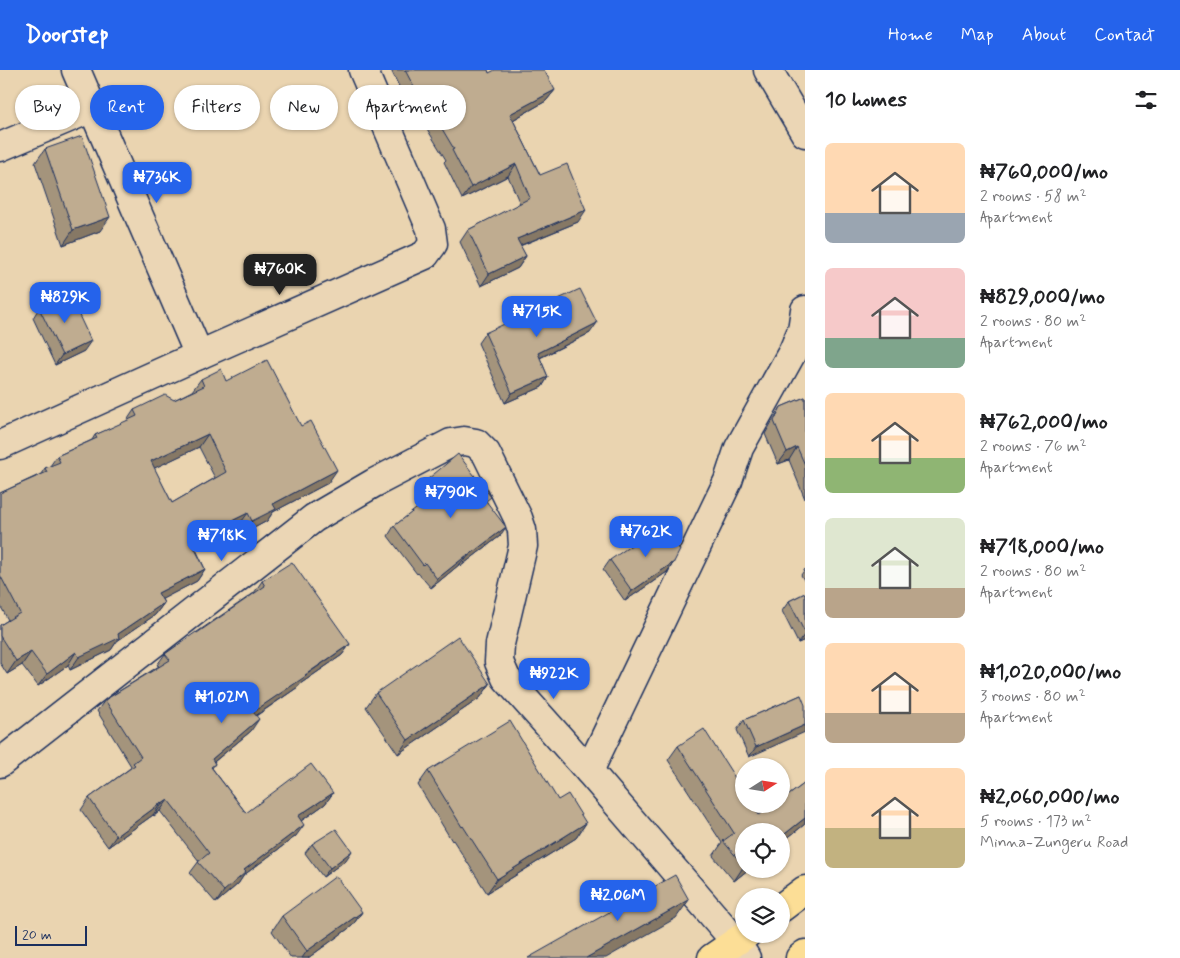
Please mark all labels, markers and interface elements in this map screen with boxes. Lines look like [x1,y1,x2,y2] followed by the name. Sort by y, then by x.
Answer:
[25,20,109,51] text: Doorstep
[888,23,933,47] text: Home
[961,23,994,47] text: Map
[1022,23,1066,47] text: About
[1094,23,1155,47] text: Contact
[15,85,80,130] chip: Buy
[90,85,164,130] chip: Rent
[174,85,260,130] chip: Filters
[270,85,338,130] chip: New
[348,85,466,130] chip: Apartment
[825,86,907,114] text: 10 homes
[1132,86,1160,114] icon: filters
[980,158,1108,186] text: ₦760,000/mo
[122,162,192,204] pin: ₦736K
[865,163,925,223] icon: home
[134,167,180,188] text: ₦736K
[980,186,1086,207] text: 2 rooms · 58 m²
[980,207,1053,228] text: Apartment
[245,254,315,296] pin: ₦760K
[254,259,306,280] text: ₦760K
[30,282,100,324] pin: ₦829K
[980,283,1105,311] text: ₦829,000/mo
[41,287,89,308] text: ₦829K
[865,288,925,348] icon: home
[502,296,572,338] pin: ₦715K
[513,301,561,322] text: ₦715K
[980,311,1086,332] text: 2 rooms · 80 m²
[980,332,1053,353] text: Apartment
[980,408,1108,436] text: ₦762,000/mo
[865,413,925,473] icon: home
[980,436,1087,457] text: 2 rooms · 76 m²
[980,457,1053,478] text: Apartment
[416,476,486,519] pin: ₦790K
[425,482,477,503] text: ₦790K
[611,516,681,558] pin: ₦762K
[187,520,257,562] pin: ₦718K
[621,521,671,542] text: ₦762K
[198,525,246,546] text: ₦718K
[980,533,1104,561] text: ₦718,000/mo
[865,538,925,598] icon: home
[980,561,1086,582] text: 2 rooms · 80 m²
[980,582,1053,603] text: Apartment
[519,658,589,700] pin: ₦922K
[980,658,1121,686] text: ₦1,020,000/mo
[530,663,578,684] text: ₦922K
[865,663,925,723] icon: home
[181,682,263,724] pin: ₦1.02M
[980,686,1086,707] text: 3 rooms · 80 m²
[195,687,249,708] text: ₦1.02M
[980,707,1053,728] text: Apartment
[735,758,790,812] north arrow
[735,758,790,943] map controls
[980,783,1119,811] text: ₦2,060,000/mo
[865,788,925,848] icon: home
[980,811,1092,832] text: 5 rooms · 173 m²
[735,823,790,878] button: locate
[980,832,1128,853] text: Minna-Zungeru Road
[577,880,659,922] pin: ₦2.06M
[591,885,645,906] text: ₦2.06M
[735,888,790,943] button: layers
[15,923,88,946] scale bar
[22,926,52,944] text: 20 m

